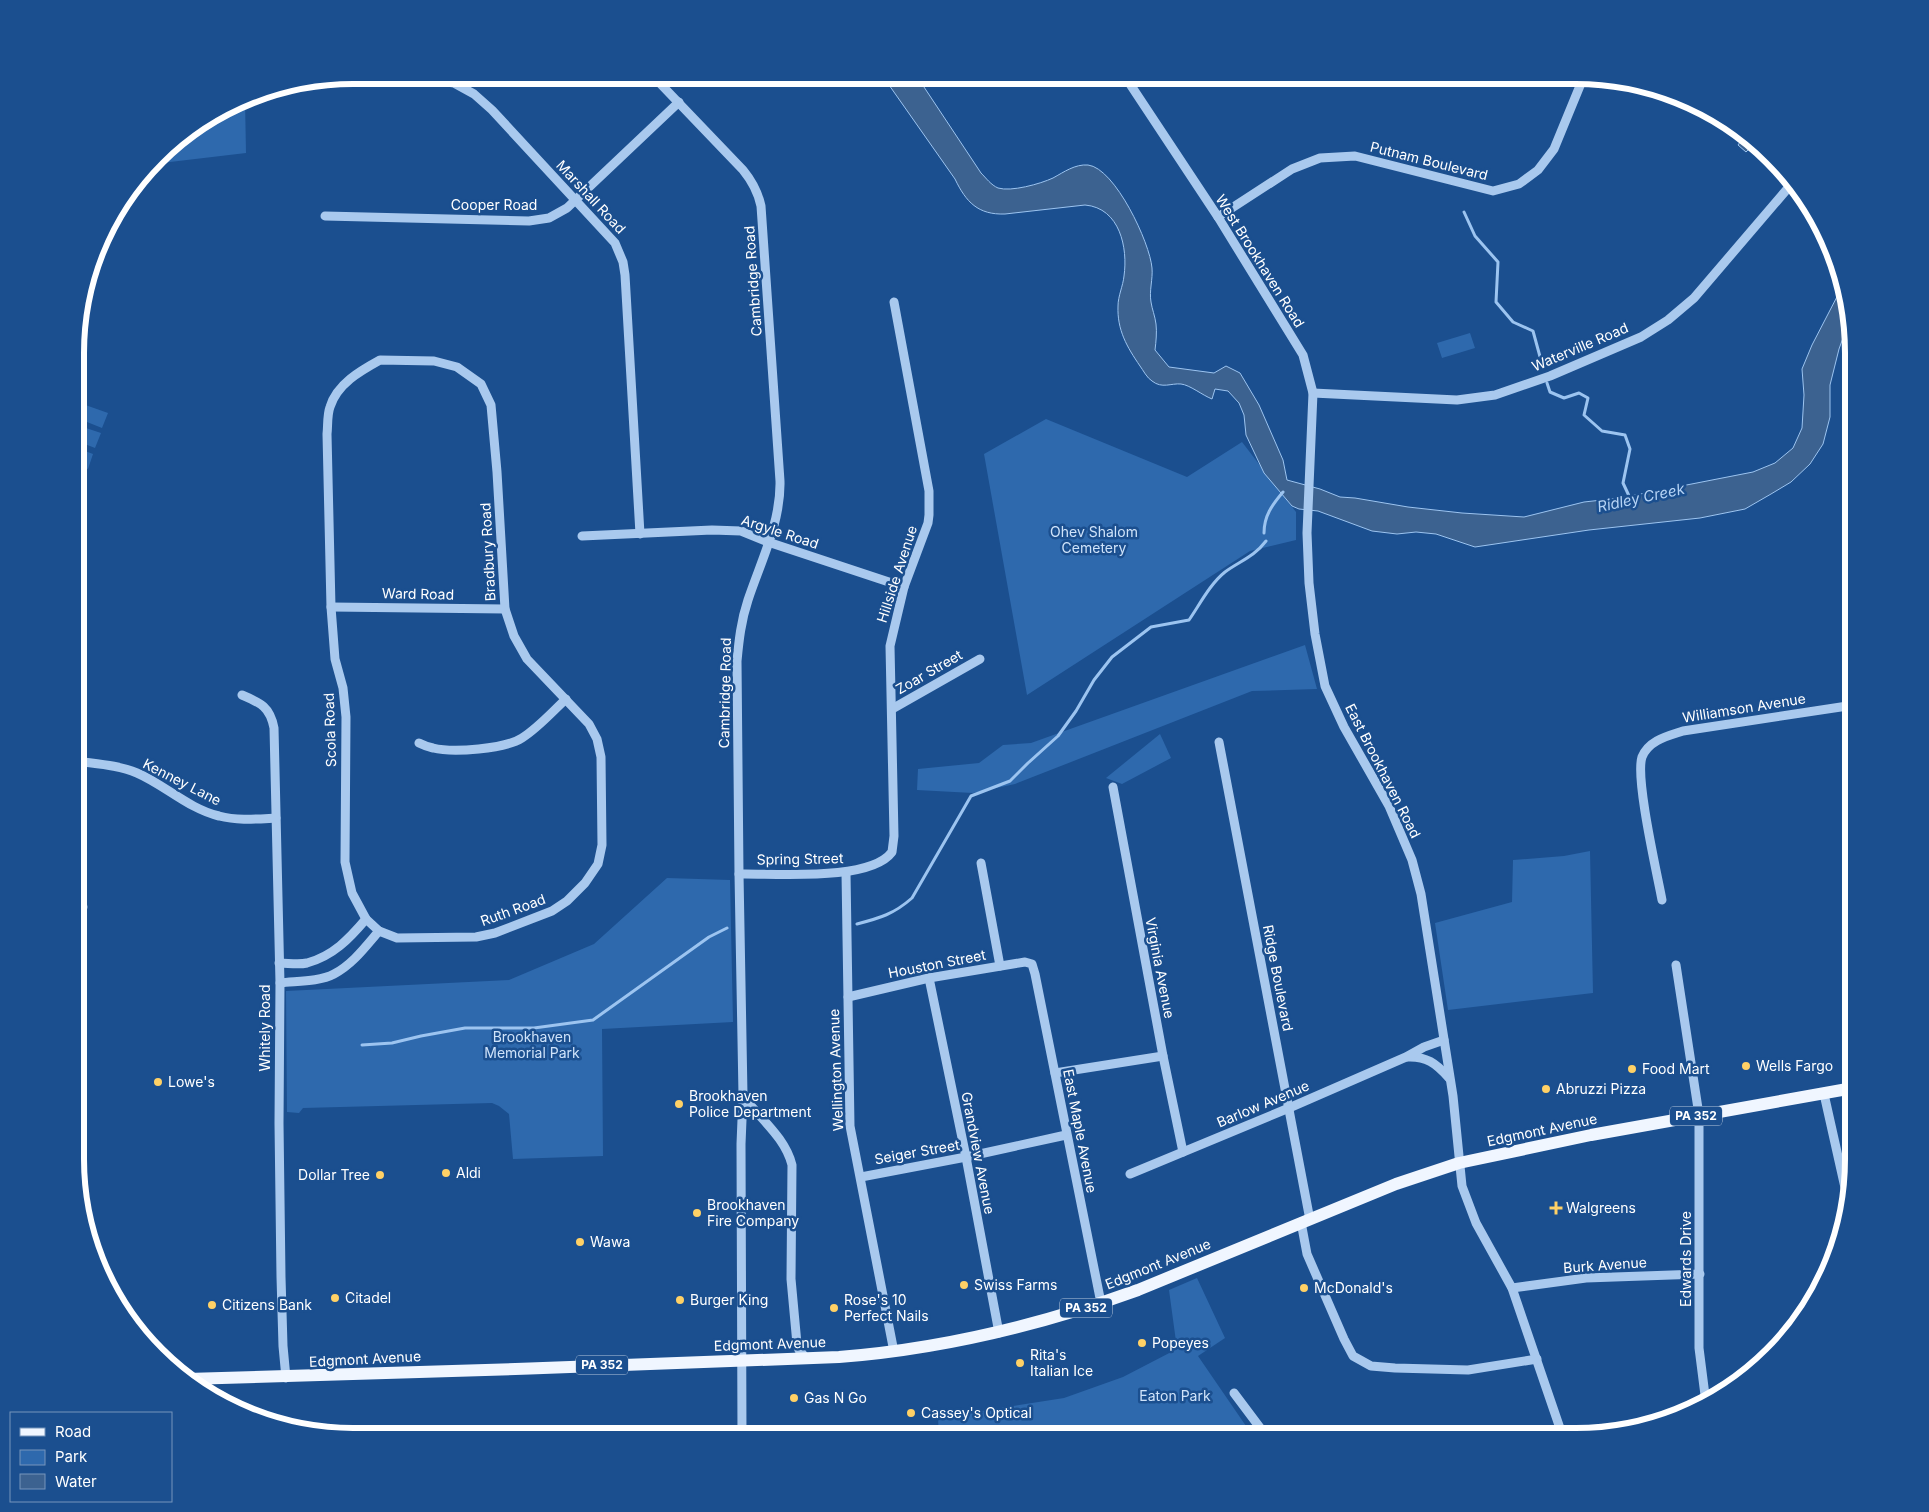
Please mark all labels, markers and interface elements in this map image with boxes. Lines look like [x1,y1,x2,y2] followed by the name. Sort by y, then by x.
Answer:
[1369,138,1490,183] street label: Putnam Boulevard
[553,157,630,237] street label: Marshall Road
[1213,191,1308,330] street label: West Brookhaven Road
[451,196,537,213] street label: Cooper Road
[740,225,765,337] street label: Cambridge Road
[1529,319,1631,374] street label: Waterville Road
[1595,479,1687,516] water label: Ridley Creek
[476,502,499,602] street label: Bradbury Road
[739,511,821,552] street label: Argyle Road
[873,523,920,625] street label: Hillside Avenue
[1050,523,1138,556] park label: Ohev Shalom Cemetery
[382,584,454,603] street label: Ward Road
[715,637,734,749] street label: Cambridge Road
[892,646,965,697] street label: Zoar Street
[1681,689,1807,726] street label: Williamson Avenue
[320,693,339,767] street label: Scola Road
[1342,701,1425,841] street label: East Brookhaven Road
[140,755,224,809] street label: Kenney Lane
[756,849,844,868] street label: Spring Street
[478,890,548,929] street label: Ruth Road
[1142,916,1179,1020] street label: Virginia Avenue
[1260,923,1297,1033] street label: Ridge Boulevard
[887,946,988,981] street label: Houston Street
[256,984,273,1072] street label: Whitely Road
[825,1009,846,1132] street label: Wellington Avenue
[484,1028,580,1061] park label: Brookhaven Memorial Park
[1756,1057,1833,1074] place label: Wells Fargo
[1642,1060,1710,1077] place label: Food Mart
[1740,1060,1752,1072] marker: Wells Fargo
[1626,1063,1638,1075] marker: Food Mart
[1060,1067,1101,1194] street label: East Maple Avenue
[168,1073,215,1090] place label: Lowe's
[152,1076,164,1088] marker: Lowe's
[1214,1076,1312,1131] street label: Barlow Avenue
[1556,1080,1646,1097] place label: Abruzzi Pizza
[1540,1083,1552,1095] marker: Abruzzi Pizza
[689,1087,812,1120] place label: Brookhaven Police Department
[958,1090,999,1216] street label: Grandview Avenue
[673,1098,685,1110] marker: Brookhaven Police Department
[1670,1106,1722,1126] road number: PA 352
[1485,1110,1599,1149] street label: Edgmont Avenue
[873,1136,961,1167] street label: Seiger Street
[456,1164,481,1181] place label: Aldi
[298,1166,370,1183] place label: Dollar Tree
[440,1167,452,1179] marker: Aldi
[374,1169,386,1181] marker: Dollar Tree
[707,1196,799,1229] place label: Brookhaven Fire Company
[1566,1199,1636,1216] place label: Walgreens
[1550,1202,1562,1214] marker: Walgreens
[691,1207,703,1219] marker: Brookhaven Fire Company
[1677,1211,1694,1307] street label: Edwards Drive
[590,1233,630,1250] place label: Wawa
[1103,1235,1213,1292] street label: Edgmont Avenue
[574,1236,586,1248] marker: Wawa
[1563,1253,1647,1276] street label: Burk Avenue
[974,1276,1057,1293] place label: Swiss Farms
[958,1279,970,1291] marker: Swiss Farms
[1314,1279,1393,1296] place label: McDonald's
[1298,1282,1310,1294] marker: McDonald's
[345,1289,391,1306] place label: Citadel
[690,1291,768,1308] place label: Burger King
[844,1291,929,1324] place label: Rose's 10 Perfect Nails
[329,1292,341,1304] marker: Citadel
[674,1294,686,1306] marker: Burger King
[222,1296,312,1313] place label: Citizens Bank
[206,1299,218,1311] marker: Citizens Bank
[1060,1299,1112,1318] road number: PA 352
[828,1302,840,1314] marker: Rose's 10 Perfect Nails
[714,1333,826,1354] street label: Edgmont Avenue
[1152,1334,1209,1351] place label: Popeyes
[1136,1337,1148,1349] marker: Popeyes
[1030,1346,1093,1379] place label: Rita's Italian Ice
[309,1347,421,1370] street label: Edgmont Avenue
[576,1356,628,1374] road number: PA 352
[1014,1357,1026,1369] marker: Rita's Italian Ice
[1139,1387,1211,1404] park label: Eaton Park
[804,1389,867,1406] place label: Gas N Go
[788,1392,800,1404] marker: Gas N Go
[921,1404,1032,1421] place label: Cassey's Optical
[905,1407,917,1419] marker: Cassey's Optical
[10,1412,172,1502] legend
[55,1422,91,1441] text: Road
[55,1447,88,1466] text: Park
[55,1472,97,1491] text: Water

